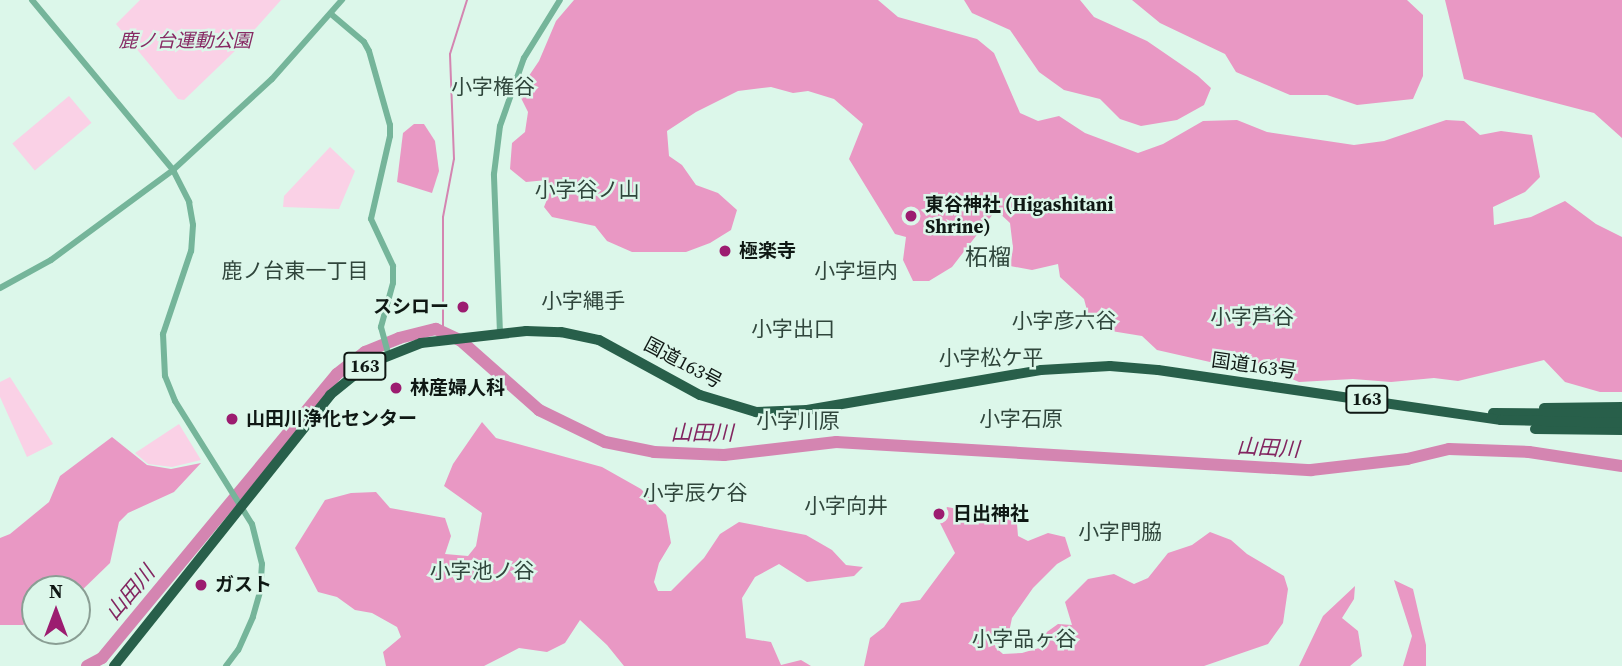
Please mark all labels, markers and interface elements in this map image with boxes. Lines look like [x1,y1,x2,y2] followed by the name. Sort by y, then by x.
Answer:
[119,30,251,52] park label: 鹿ノ台運動公園
[451,74,535,100] district label: 小字権谷
[535,177,639,203] district label: 小字谷ノ山
[925,194,1113,238] place label: 東谷神社 (Higashitani Shrine)
[903,208,919,224] marker: 東谷神社 (Higashitani Shrine)
[739,240,796,262] place label: 極楽寺
[717,243,733,259] marker: 極楽寺
[965,243,1011,271] district label: 柘榴
[222,258,368,284] district label: 鹿ノ台東一丁目
[814,258,898,284] district label: 小字垣内
[541,288,625,314] district label: 小字縄手
[373,296,449,318] place label: スシロー
[455,299,471,315] marker: スシロー
[1210,304,1294,330] district label: 小字芦谷
[1012,308,1116,334] district label: 小字彦六谷
[751,316,835,342] district label: 小字出口
[640,333,726,393] street label: 国道163号
[939,345,1043,371] district label: 小字松ケ平
[1210,349,1298,383] street label: 国道163号
[342,352,388,380] road number: 163
[410,377,505,399] place label: 林産婦人科
[388,380,404,396] marker: 林産婦人科
[1344,384,1390,414] road number: 163
[979,406,1063,432] district label: 小字石原
[246,408,417,430] place label: 山田川浄化センター
[756,408,840,434] district label: 小字川原
[224,411,240,427] marker: 山田川浄化センター
[671,420,733,446] water label: 山田川
[1236,434,1300,462] water label: 山田川
[643,480,747,506] district label: 小字辰ケ谷
[804,493,888,519] district label: 小字向井
[953,503,1029,525] place label: 日出神社
[931,506,947,522] marker: 日出神社
[1078,519,1162,545] district label: 小字門脇
[430,558,534,584] district label: 小字池ノ谷
[100,561,160,625] water label: 山田川
[215,574,272,596] place label: ガスト
[21,575,91,645] north arrow
[193,577,209,593] marker: ガスト
[49,578,63,604] text: N
[972,626,1076,652] district label: 小字品ヶ谷

